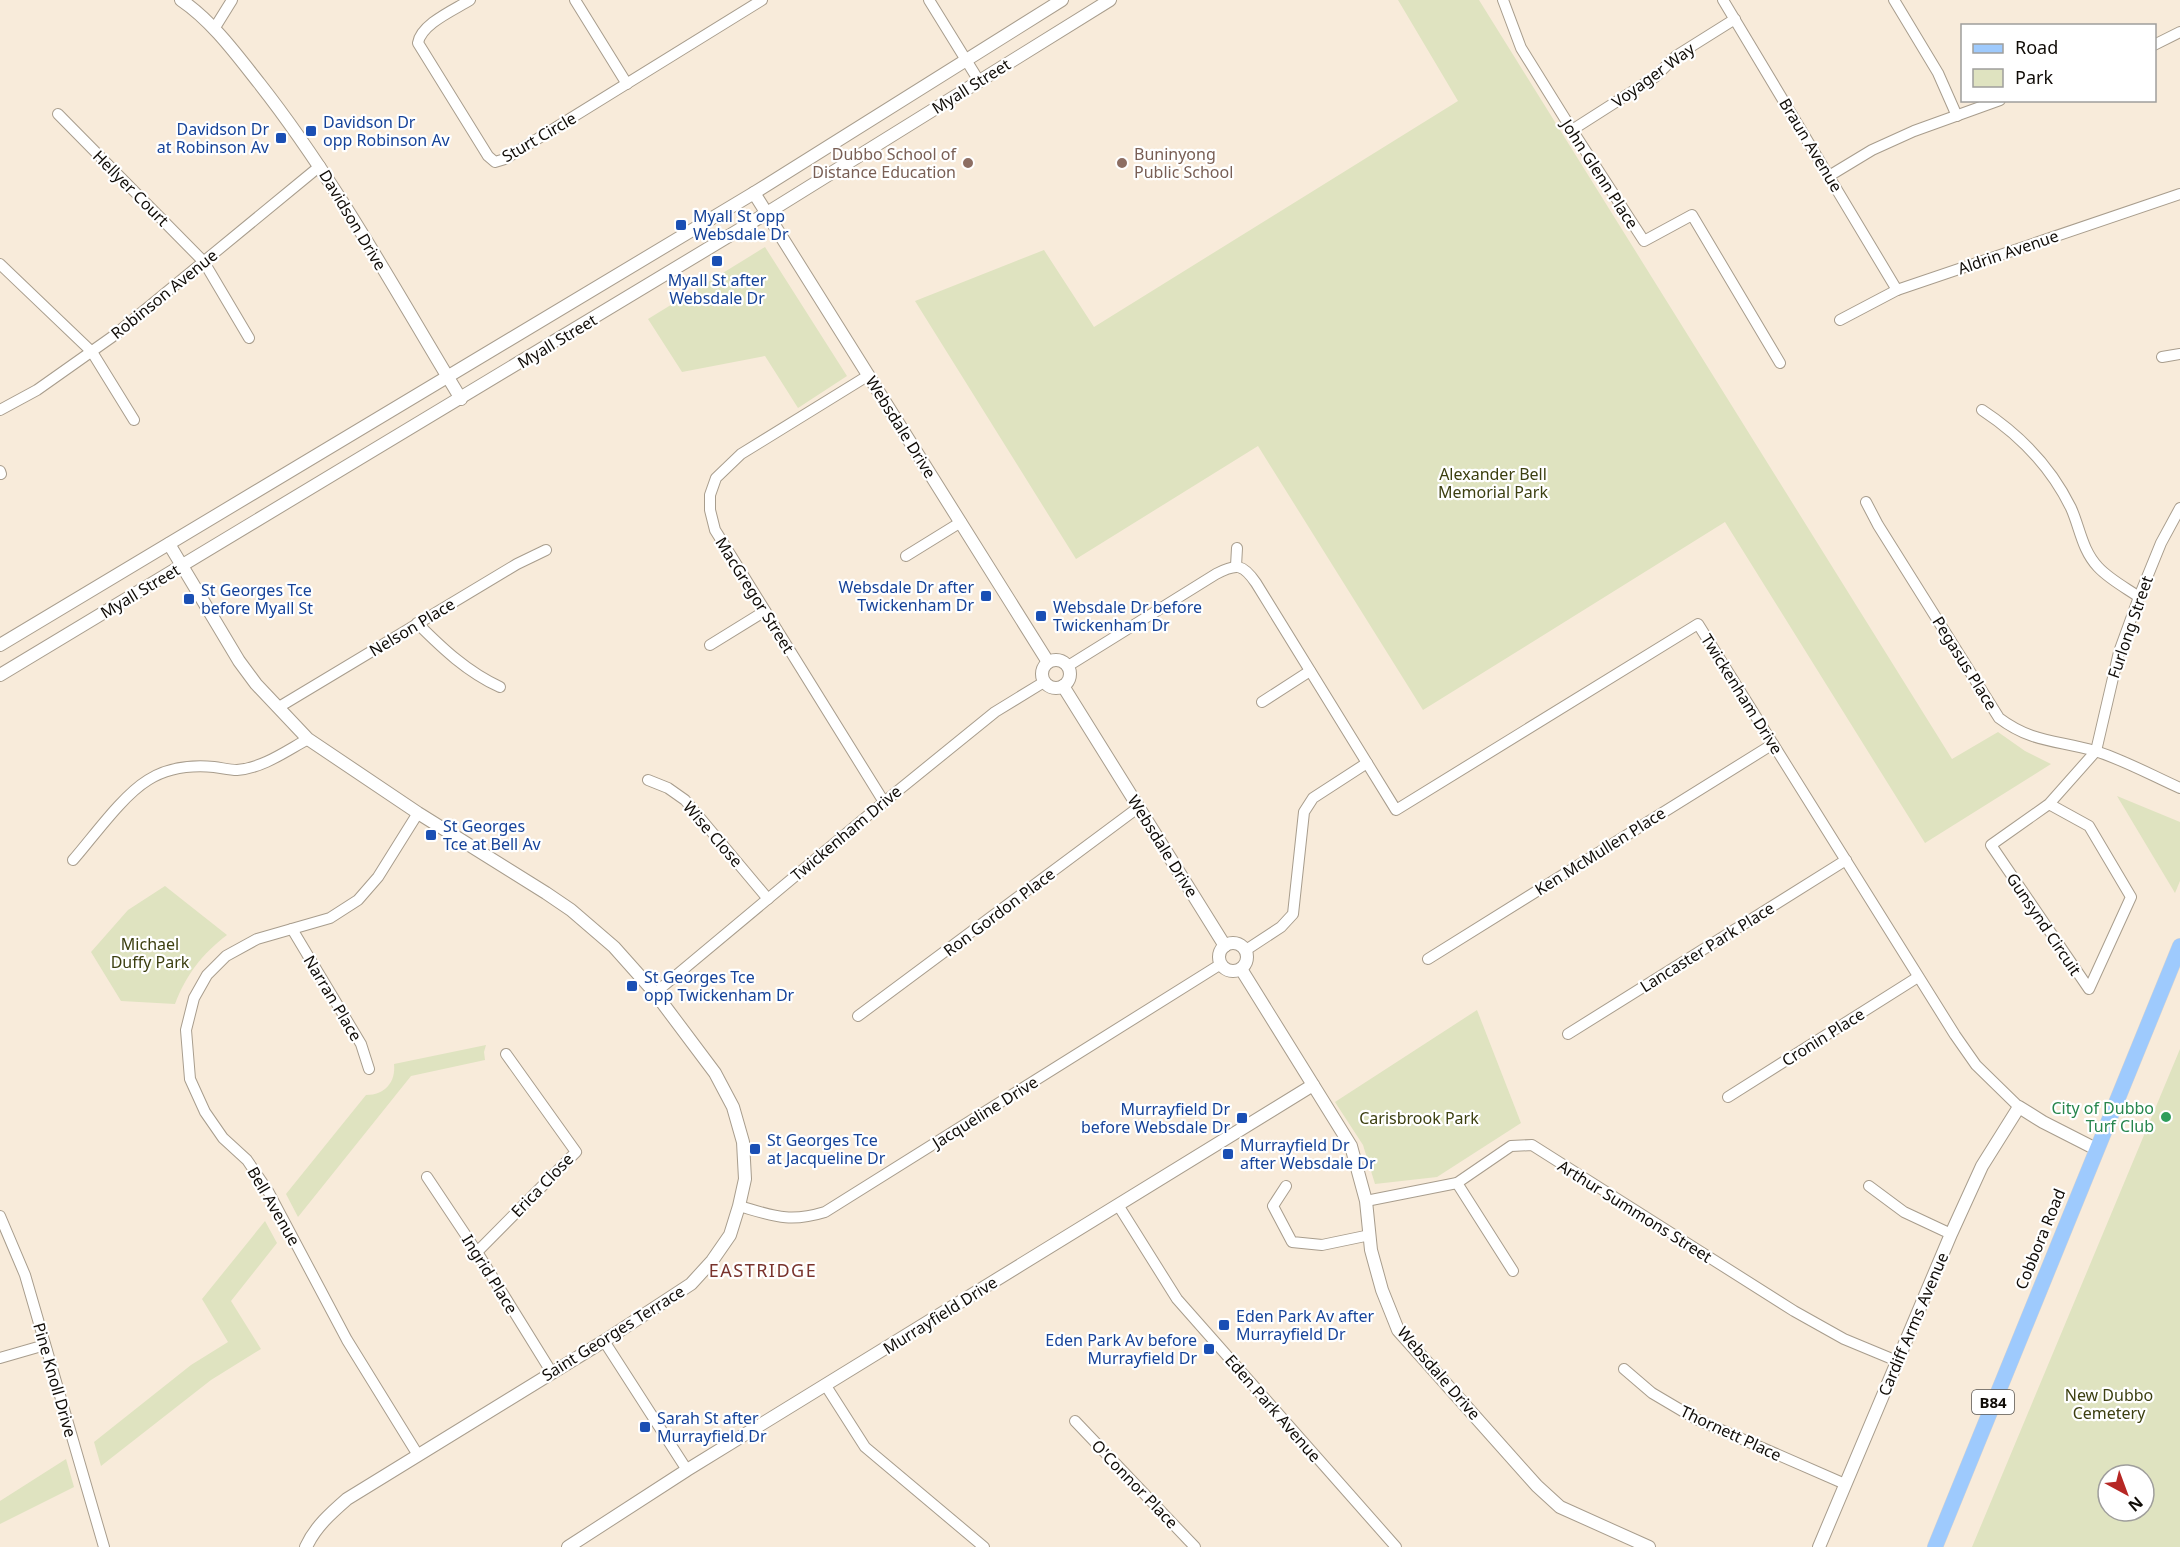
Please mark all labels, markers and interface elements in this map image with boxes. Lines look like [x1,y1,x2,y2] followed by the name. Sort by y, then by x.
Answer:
[1961,24,2156,102] legend
[2015,35,2058,59] text: Road
[1607,37,1699,112] street label: Voyager Way
[928,53,1015,119] street label: Myall Street
[2015,65,2053,89] text: Park
[1774,94,1848,196] street label: Braun Avenue
[498,107,580,167] street label: Sturt Circle
[323,111,451,151] place label: Davidson Dr opp Robinson Av
[1555,113,1644,233] street label: John Glenn Place
[157,118,270,158] place label: Davidson Dr at Robinson Av
[304,124,318,138] marker: Davidson Dr opp Robinson Av
[274,131,288,145] marker: Davidson Dr at Robinson Av
[812,143,957,183] place label: Dubbo School of Distance Education
[1134,143,1233,183] place label: Buninyong Public School
[88,145,174,231] street label: Hellyer Court
[961,156,975,170] marker: Dubbo School of Distance Education
[1115,156,1129,170] marker: Buninyong Public School
[314,166,392,274] street label: Davidson Drive
[693,205,789,245] place label: Myall St opp Websdale Dr
[674,218,688,232] marker: Myall St opp Websdale Dr
[1955,224,2061,280] street label: Aldrin Avenue
[106,244,222,344] street label: Robinson Avenue
[710,254,724,268] marker: Myall St after Websdale Dr
[668,269,767,309] place label: Myall St after Websdale Dr
[513,309,601,373] street label: Myall Street
[861,372,941,482] street label: Websdale Drive
[1438,463,1548,503] park label: Alexander Bell Memorial Park
[710,533,800,657] street label: MacGregor Street
[96,559,184,623] street label: Myall Street
[2102,573,2158,681] street label: Furlong Street
[838,576,974,616] place label: Websdale Dr after Twickenham Dr
[201,579,313,619] place label: St Georges Tce before Myall St
[979,589,993,603] marker: Websdale Dr after Twickenham Dr
[182,592,196,606] marker: St Georges Tce before Myall St
[365,593,459,661] street label: Nelson Place
[1053,596,1202,636] place label: Websdale Dr before Twickenham Dr
[1034,609,1048,623] marker: Websdale Dr before Twickenham Dr
[1927,612,2003,714] street label: Pegasus Place
[1696,630,1788,758] street label: Twickenham Drive
[786,780,906,886] street label: Twickenham Drive
[1123,791,1203,901] street label: Websdale Drive
[678,796,748,872] street label: Wise Close
[1530,802,1670,900] street label: Ken McMullen Place
[443,815,542,855] place label: St Georges Tce at Bell Av
[424,828,438,842] marker: St Georges Tce at Bell Av
[939,863,1059,961] street label: Ron Gordon Place
[2002,868,2087,980] street label: Gunsynd Circuit
[1636,897,1778,997] street label: Lancaster Park Place
[111,933,190,973] park label: Michael Duffy Park
[299,951,367,1045] street label: Narran Place
[644,966,795,1006] place label: St Georges Tce opp Twickenham Dr
[625,979,639,993] marker: St Georges Tce opp Twickenham Dr
[1777,1003,1869,1071] street label: Cronin Place
[926,1071,1042,1154] street label: Jacqueline Drive
[2051,1097,2154,1137] place label: City of Dubbo Turf Club
[1081,1098,1230,1138] place label: Murrayfield Dr before Websdale Dr
[1359,1107,1479,1129] park label: Carisbrook Park
[2159,1110,2173,1124] marker: City of Dubbo Turf Club
[1235,1111,1249,1125] marker: Murrayfield Dr before Websdale Dr
[767,1129,886,1169] place label: St Georges Tce at Jacqueline Dr
[1240,1134,1376,1174] place label: Murrayfield Dr after Websdale Dr
[748,1142,762,1156] marker: St Georges Tce at Jacqueline Dr
[1221,1147,1235,1161] marker: Murrayfield Dr after Websdale Dr
[506,1148,578,1222] street label: Erica Close
[1554,1155,1716,1268] street label: Arthur Summons Street
[242,1162,306,1250] street label: Bell Avenue
[2010,1185,2070,1293] street label: Cobbora Road
[457,1230,523,1318] street label: Ingrid Place
[1873,1249,1953,1399] street label: Cardiff Arms Avenue
[709,1258,817,1282] district label: EASTRIDGE
[879,1271,1001,1359] street label: Murrayfield Drive
[537,1280,689,1386] street label: Saint Georges Terrace
[1236,1305,1375,1345] place label: Eden Park Av after Murrayfield Dr
[1217,1318,1231,1332] marker: Eden Park Av after Murrayfield Dr
[28,1320,82,1440] street label: Pine Knoll Drive
[1392,1322,1486,1424] street label: Websdale Drive
[1045,1329,1197,1369] place label: Eden Park Av before Murrayfield Dr
[1202,1342,1216,1356] marker: Eden Park Av before Murrayfield Dr
[1220,1349,1326,1467] street label: Eden Park Avenue
[2065,1384,2153,1424] park label: New Dubbo Cemetery
[1972,1390,2014,1414] road number: B84
[1677,1400,1785,1466] street label: Thornett Place
[657,1407,767,1447] place label: Sarah St after Murrayfield Dr
[638,1420,652,1434] marker: Sarah St after Murrayfield Dr
[1087,1435,1183,1533] street label: O'Connor Place
[2096,1463,2156,1523] north arrow
[2124,1492,2148,1517] text: N

